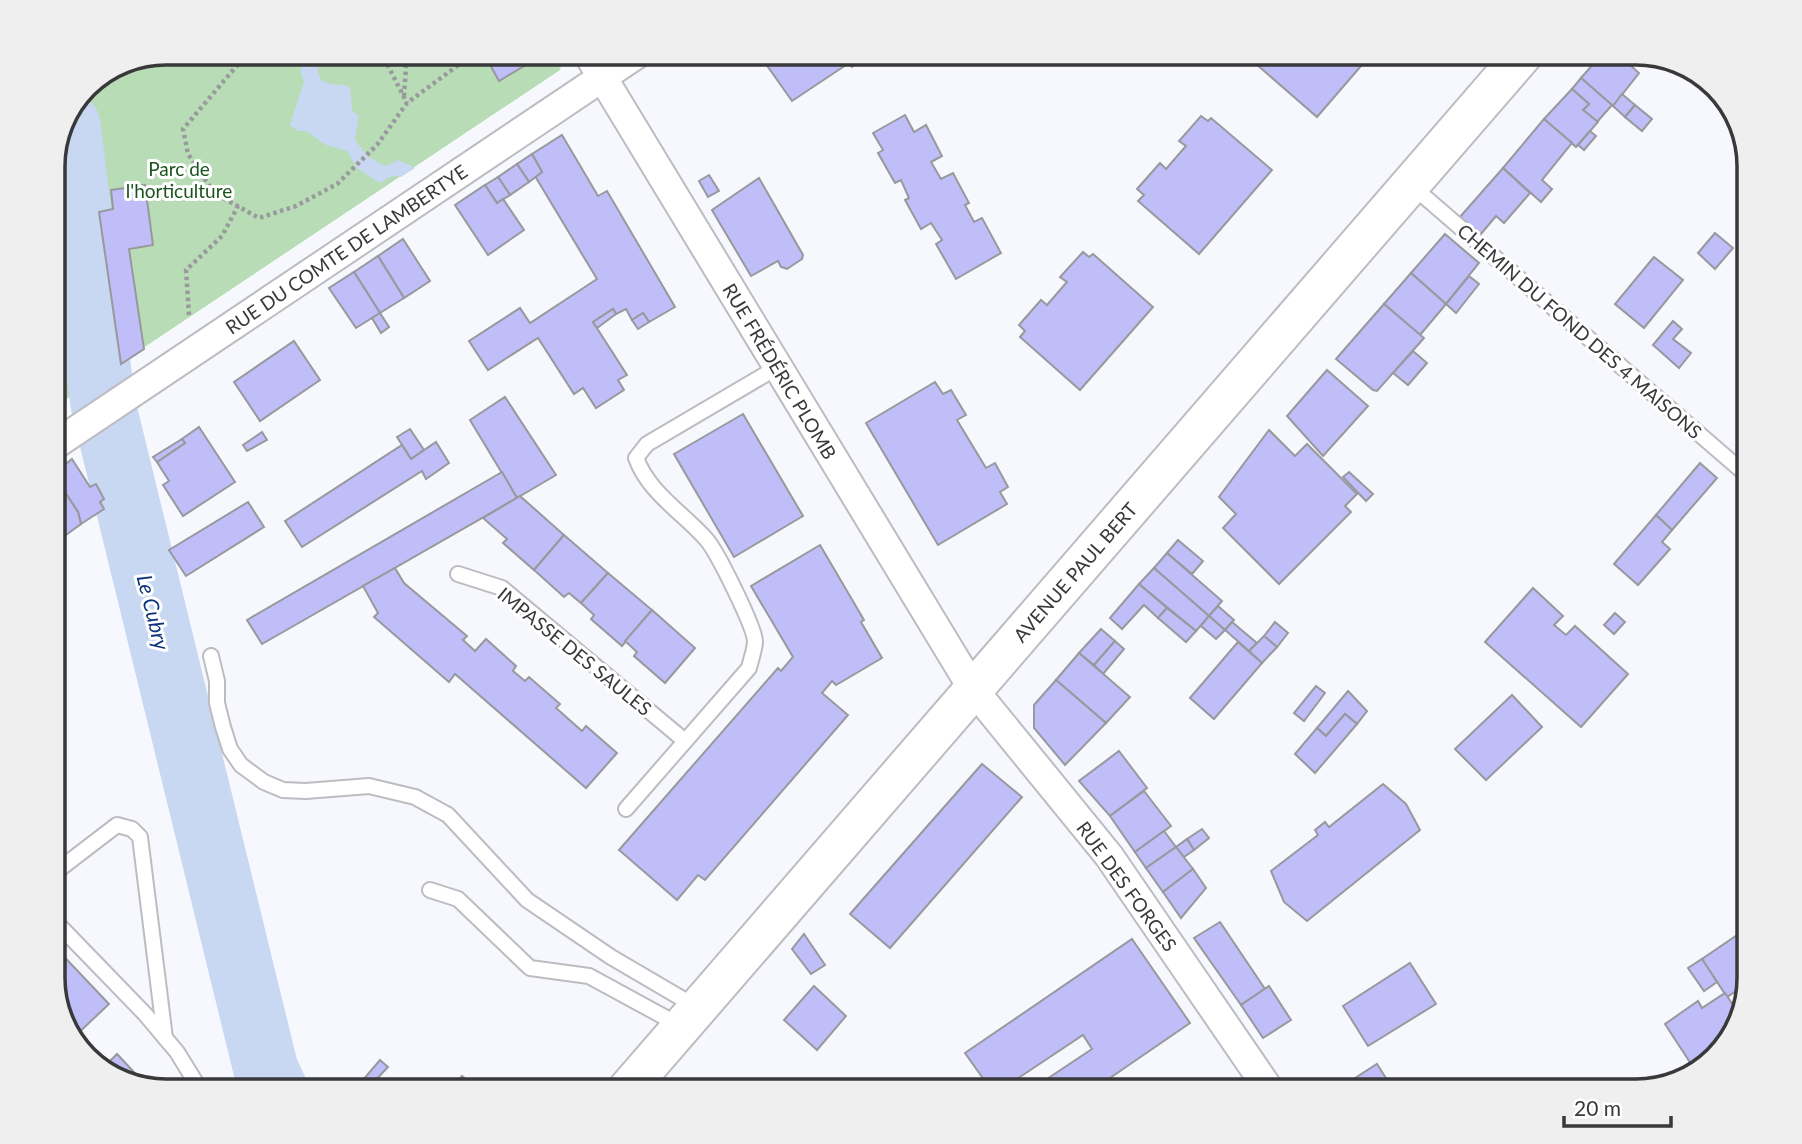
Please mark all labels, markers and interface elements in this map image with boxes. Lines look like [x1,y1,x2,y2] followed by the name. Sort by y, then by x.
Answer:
[126,157,232,202] park label: Parc de l'horticulture
[221,159,471,339] street label: RUE DU COMTE DE LAMBERTYE
[1453,219,1707,443] street label: CHEMIN DU FOND DES 4 MAISONS
[718,279,842,463] street label: RUE FRÉDÉRIC PLOMB
[1008,498,1142,646] street label: AVENUE PAUL BERT
[133,572,176,653] water label: Le Cubry
[494,582,656,720] street label: IMPASSE DES SAULES
[1072,817,1182,955] street label: RUE DES FORGES
[1564,1084,1671,1128] scale bar
[1574,1095,1621,1120] text: 20 m

